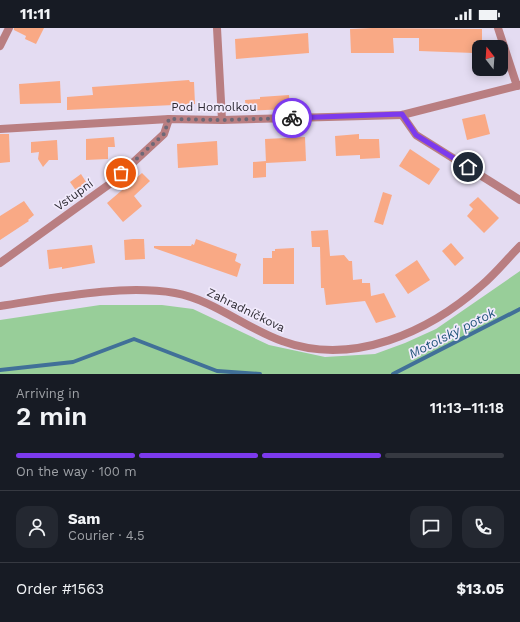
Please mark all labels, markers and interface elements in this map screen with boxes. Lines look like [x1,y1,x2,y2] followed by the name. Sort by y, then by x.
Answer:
[20,5,50,23] text: 11:11
[472,40,508,76] north arrow
[472,40,508,76] map controls
[272,98,312,138] courier
[171,100,257,114] street label: Pod Homolkou
[281,107,303,129] icon: bike
[451,150,485,184] pin
[104,156,138,190] pin
[457,156,479,178] icon: home
[110,162,132,184] icon: bag
[52,176,96,214] street label: Vstupní
[205,285,287,335] street label: Zahradníčkova
[406,304,499,361] water label: Motolský potok
[16,386,80,401] text: Arriving in
[430,399,504,417] text: 11:13–11:18
[16,401,87,431] text: 2 min
[16,464,137,479] text: On the way · 100 m
[16,506,58,548] button: person
[410,506,452,548] button: chat
[462,506,504,548] button: phone
[68,510,100,528] text: Sam
[68,528,145,543] text: Courier · 4.5
[16,580,104,598] text: Order #1563
[457,580,504,598] text: $13.05

